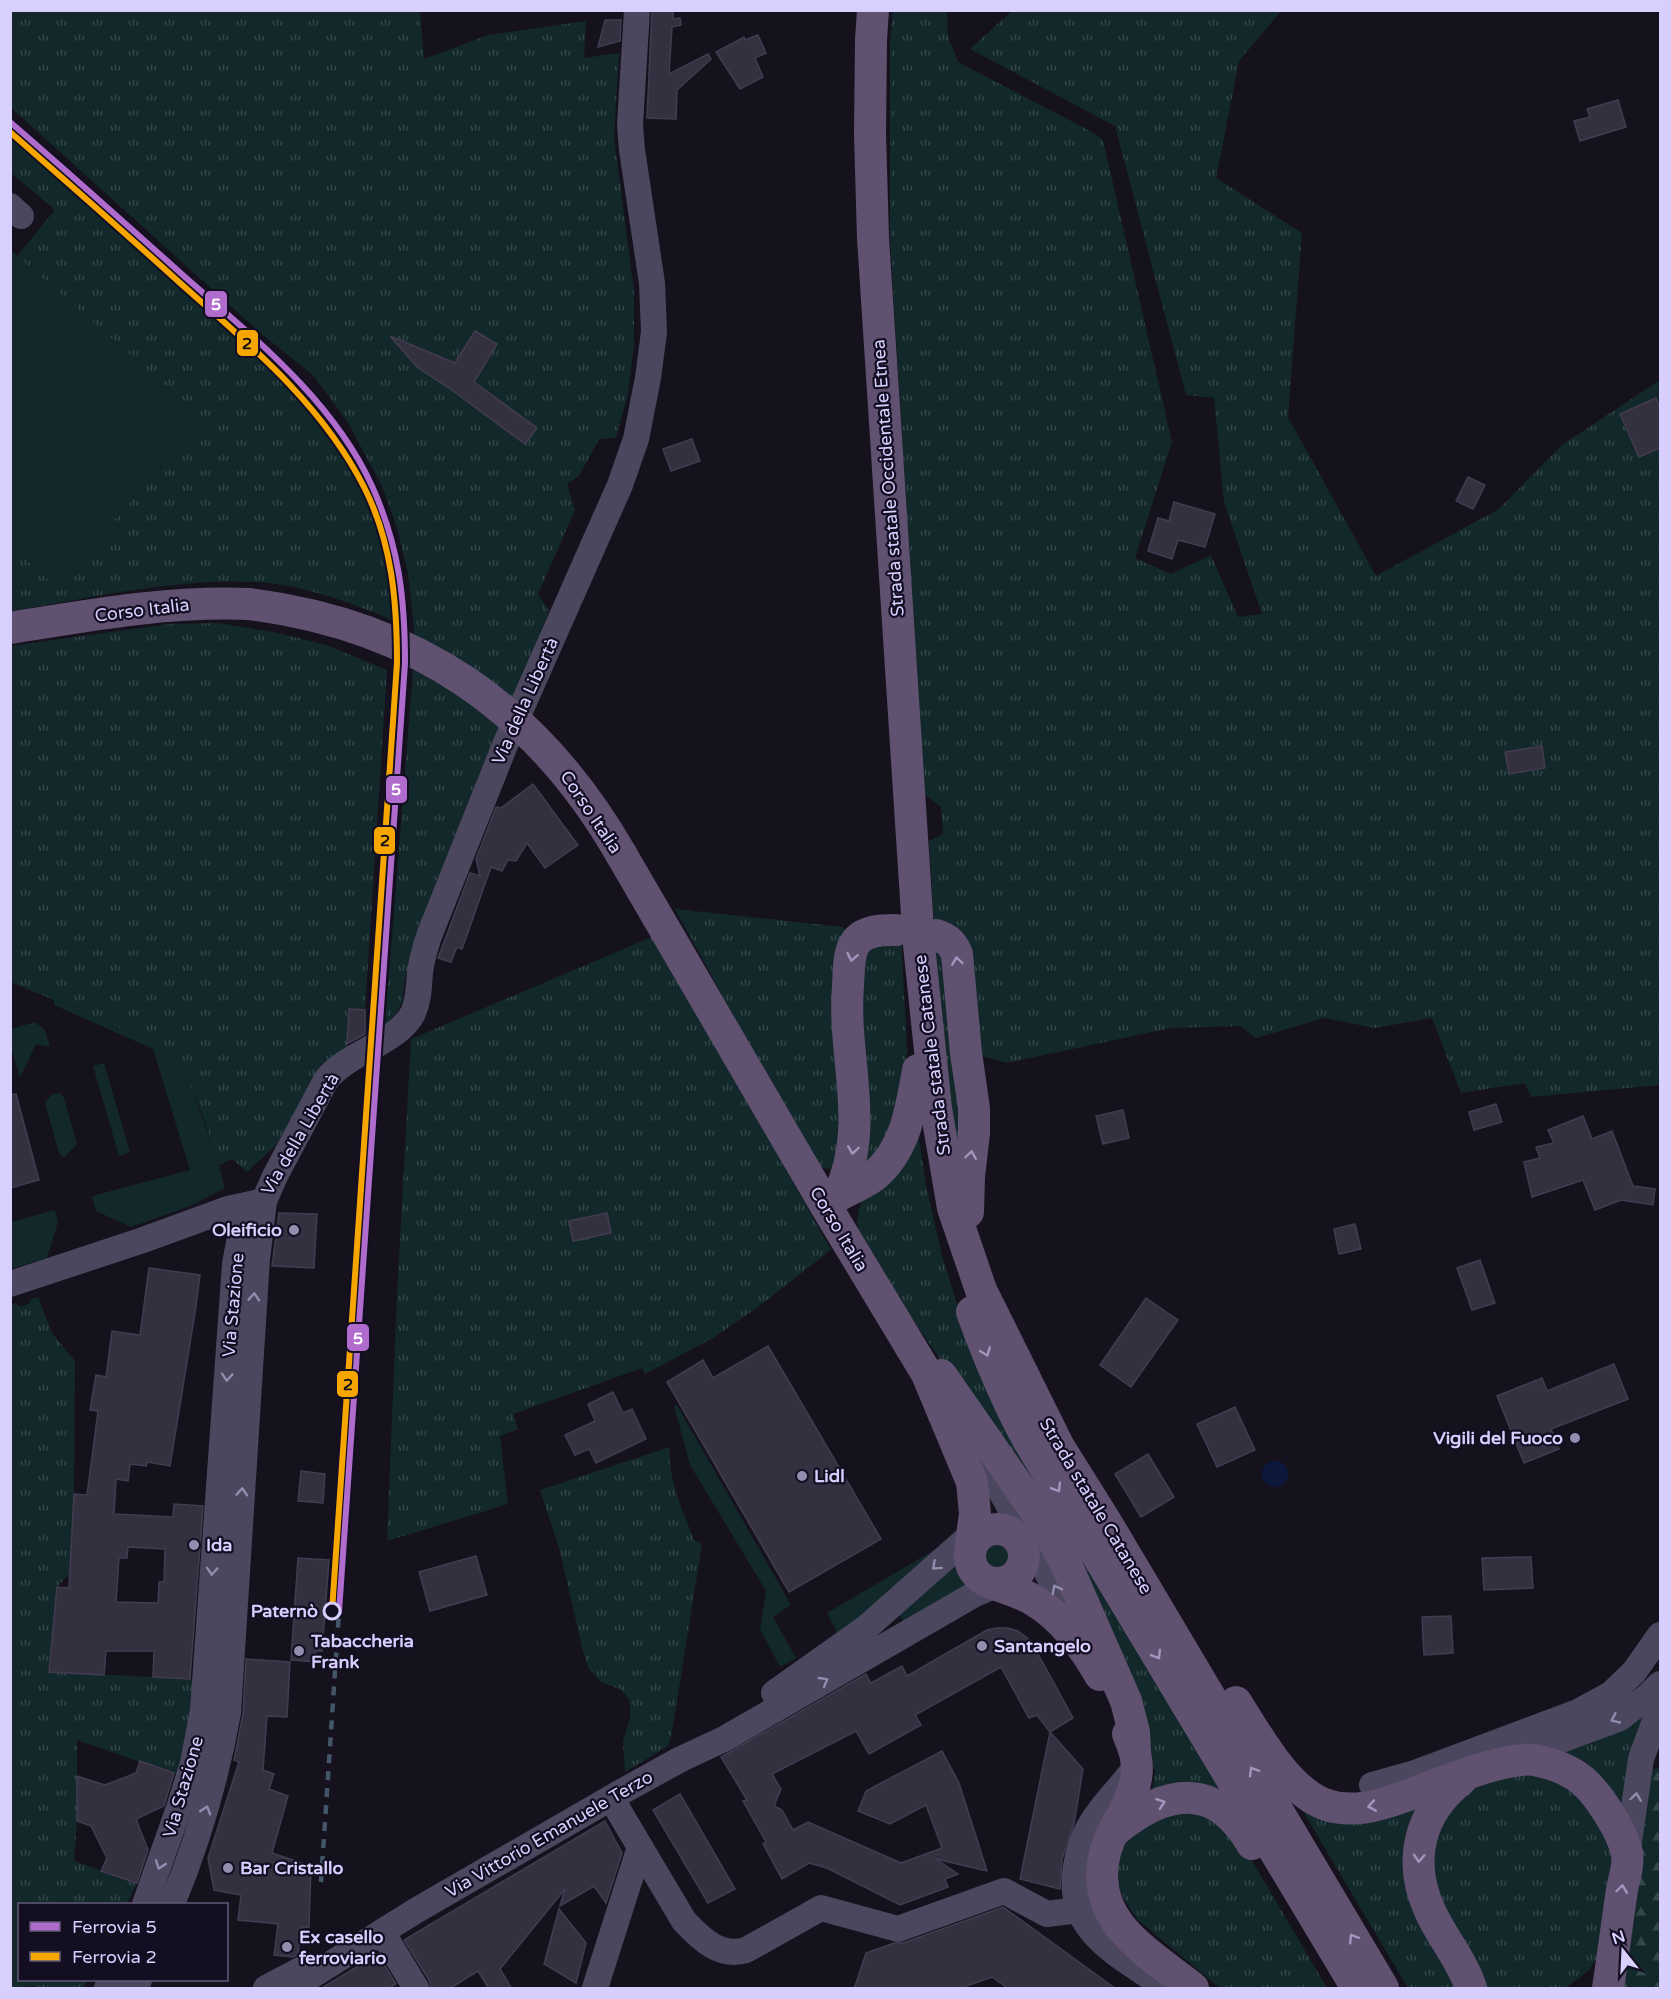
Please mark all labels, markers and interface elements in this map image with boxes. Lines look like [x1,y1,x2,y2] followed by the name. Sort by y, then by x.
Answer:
[204,290,228,318] line badge: 5
[211,295,221,315] text: 5
[236,329,259,357] line badge: 2
[242,334,252,354] text: 2
[867,338,909,618] street label: Strada statale Occidentale Etnea
[93,593,191,627] street label: Corso Italia
[487,634,563,768] street label: Via della Libertà
[555,766,627,858] street label: Corso Italia
[385,775,408,804] line badge: 5
[391,780,401,800] text: 5
[373,826,396,855] line badge: 2
[380,831,390,851] text: 2
[846,951,859,961] one-way arrow
[909,954,955,1156] street label: Strada statale Catanese
[952,957,964,966] one-way arrow
[256,1069,344,1199] street label: Via della Libertà
[847,1146,859,1155] one-way arrow
[965,1151,977,1160] one-way arrow
[805,1182,873,1276] street label: Corso Italia
[212,1219,282,1241] place label: Oleificio
[287,1223,301,1237] marker: Oleificio
[217,1252,249,1358] street label: Via Stazione
[248,1293,261,1302] one-way arrow
[346,1323,370,1352] line badge: 5
[353,1329,363,1349] text: 5
[979,1346,992,1356] one-way arrow
[336,1370,359,1398] line badge: 2
[220,1372,233,1381] one-way arrow
[343,1375,353,1395] text: 2
[1035,1414,1157,1598] street label: Strada statale Catanese
[1433,1427,1563,1449] place label: Vigili del Fuoco
[1568,1431,1582,1445] marker: Vigili del Fuoco
[814,1465,845,1487] place label: Lidl
[795,1469,809,1483] marker: Lidl
[1050,1482,1062,1492] one-way arrow
[236,1488,249,1497] one-way arrow
[206,1534,232,1556] place label: Ida
[187,1538,201,1552] marker: Ida
[932,1559,943,1570] one-way arrow
[206,1567,219,1576] one-way arrow
[1051,1584,1063,1595] one-way arrow
[251,1600,318,1622] place label: Paternò
[323,1602,341,1620] marker: Paternò
[310,1630,414,1673] place label: Tabaccheria Frank
[994,1635,1091,1657] place label: Santangelo
[975,1639,989,1653] marker: Santangelo
[292,1644,306,1658] marker: Tabaccheria Frank
[1150,1649,1162,1659] one-way arrow
[818,1677,829,1688] one-way arrow
[1610,1712,1621,1724] one-way arrow
[158,1734,208,1840] street label: Via Stazione
[441,1765,657,1903] street label: Via Vittorio Emanuele Terzo
[1249,1766,1260,1777] one-way arrow
[1629,1792,1641,1801] one-way arrow
[1155,1797,1165,1810] one-way arrow
[1367,1799,1377,1812] one-way arrow
[199,1805,211,1816] one-way arrow
[1413,1853,1426,1862] one-way arrow
[240,1857,343,1879] place label: Bar Cristallo
[154,1859,167,1870] one-way arrow
[221,1861,235,1875] marker: Bar Cristallo
[1616,1884,1628,1894] one-way arrow
[18,1903,228,1981] legend
[72,1916,157,1938] text: Ferrovia 5
[1593,1921,1653,1981] north arrow
[299,1926,386,1969] place label: Ex casello ferroviario
[1609,1926,1628,1949] text: N
[1348,1934,1360,1944] one-way arrow
[280,1940,294,1954] marker: Ex casello ferroviario
[72,1946,157,1968] text: Ferrovia 2

